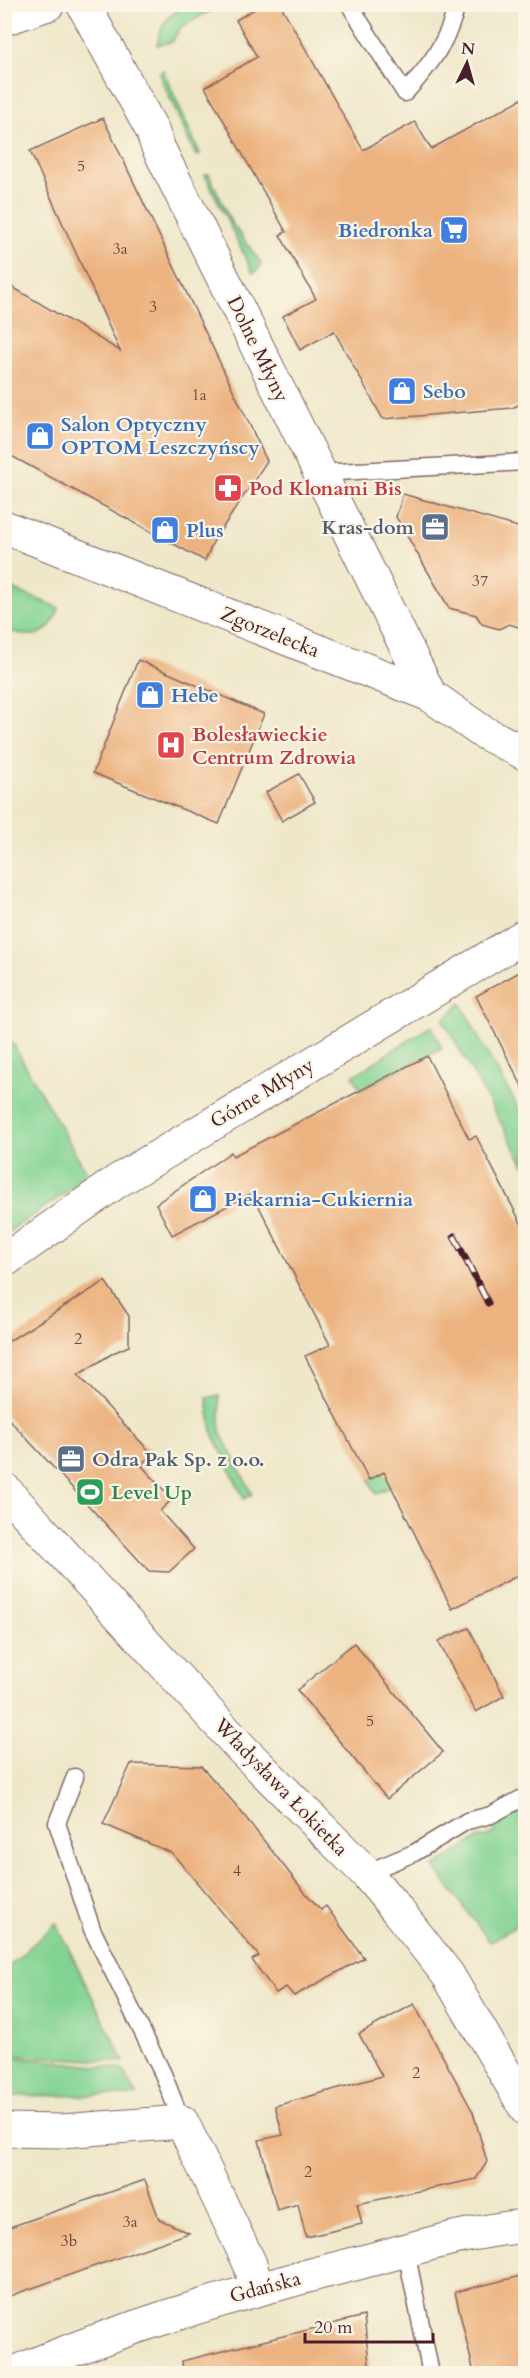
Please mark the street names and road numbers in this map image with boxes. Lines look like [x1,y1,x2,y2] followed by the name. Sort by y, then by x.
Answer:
[221,291,295,407] street label: Dolne Młyny
[217,600,324,664] street label: Zgorzelecka
[205,1051,319,1135] street label: Górne Młyny
[207,1711,354,1862] street label: Władysława Łokietka
[226,2264,304,2309] street label: Gdańska

